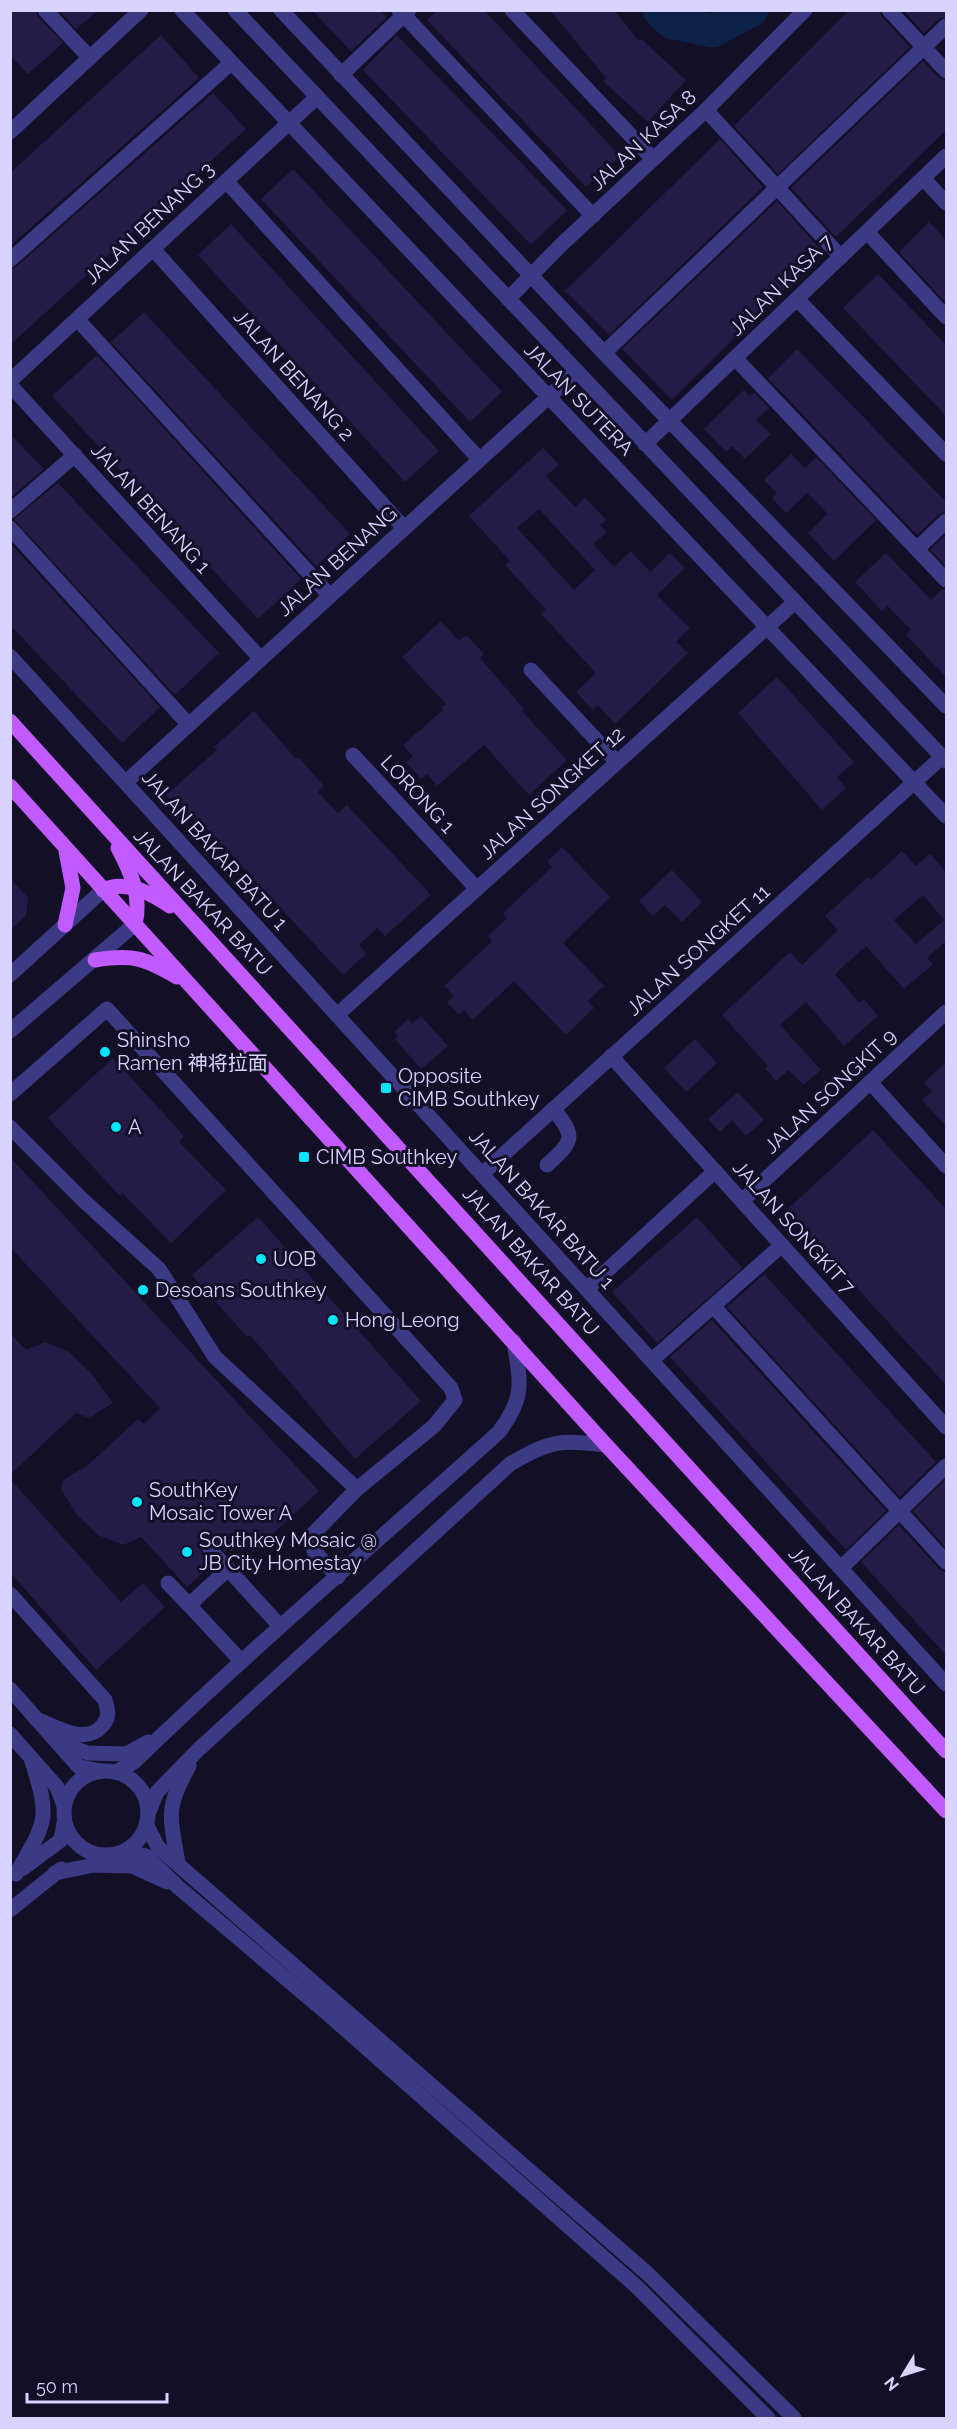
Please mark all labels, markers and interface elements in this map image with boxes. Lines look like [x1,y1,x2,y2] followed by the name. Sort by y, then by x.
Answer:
[585,85,701,195] street label: JALAN KASA 8
[79,157,219,289] street label: JALAN BENANG 3
[724,229,838,341] street label: JALAN KASA 7
[229,304,359,446] street label: JALAN BENANG 2
[519,338,639,460] street label: JALAN SUTERA
[86,438,216,578] street label: JALAN BENANG 1
[272,501,402,621] street label: JALAN BENANG
[475,722,629,864] street label: JALAN SONGKET 12
[376,750,460,838] street label: LORONG 1
[137,766,293,934] street label: JALAN BAKAR BATU 1
[129,824,277,980] street label: JALAN BAKAR BATU
[621,879,775,1021] street label: JALAN SONGKET 11
[759,1024,901,1158] street label: JALAN SONGKIT 9
[117,1028,268,1075] place label: Shinsho Ramen 神将拉面
[98,1045,112,1059] marker: Shinsho Ramen 神将拉面
[398,1064,539,1111] place label: Opposite CIMB Southkey
[379,1081,393,1095] marker: Opposite CIMB Southkey
[128,1115,142,1139] place label: A
[109,1120,123,1134] marker: A
[464,1125,620,1293] street label: JALAN BAKAR BATU 1
[316,1145,457,1169] place label: CIMB Southkey
[297,1150,311,1164] marker: CIMB Southkey
[728,1156,860,1299] street label: JALAN SONGKIT 7
[458,1182,604,1340] street label: JALAN BAKAR BATU
[273,1247,316,1271] place label: UOB
[254,1252,268,1266] marker: UOB
[155,1278,327,1302] place label: Desoans Southkey
[136,1283,150,1297] marker: Desoans Southkey
[345,1308,460,1332] place label: Hong Leong
[326,1313,340,1327] marker: Hong Leong
[149,1478,293,1525] place label: SouthKey Mosaic Tower A
[130,1495,144,1509] marker: SouthKey Mosaic Tower A
[199,1528,377,1575] place label: Southkey Mosaic @ JB City Homestay
[784,1542,930,1700] street label: JALAN BAKAR BATU
[180,1545,194,1559] marker: Southkey Mosaic @ JB City Homestay
[873,2345,933,2405] north arrow
[27,2366,166,2404] scale bar
[880,2373,903,2395] text: N
[36,2376,78,2397] text: 50 m

